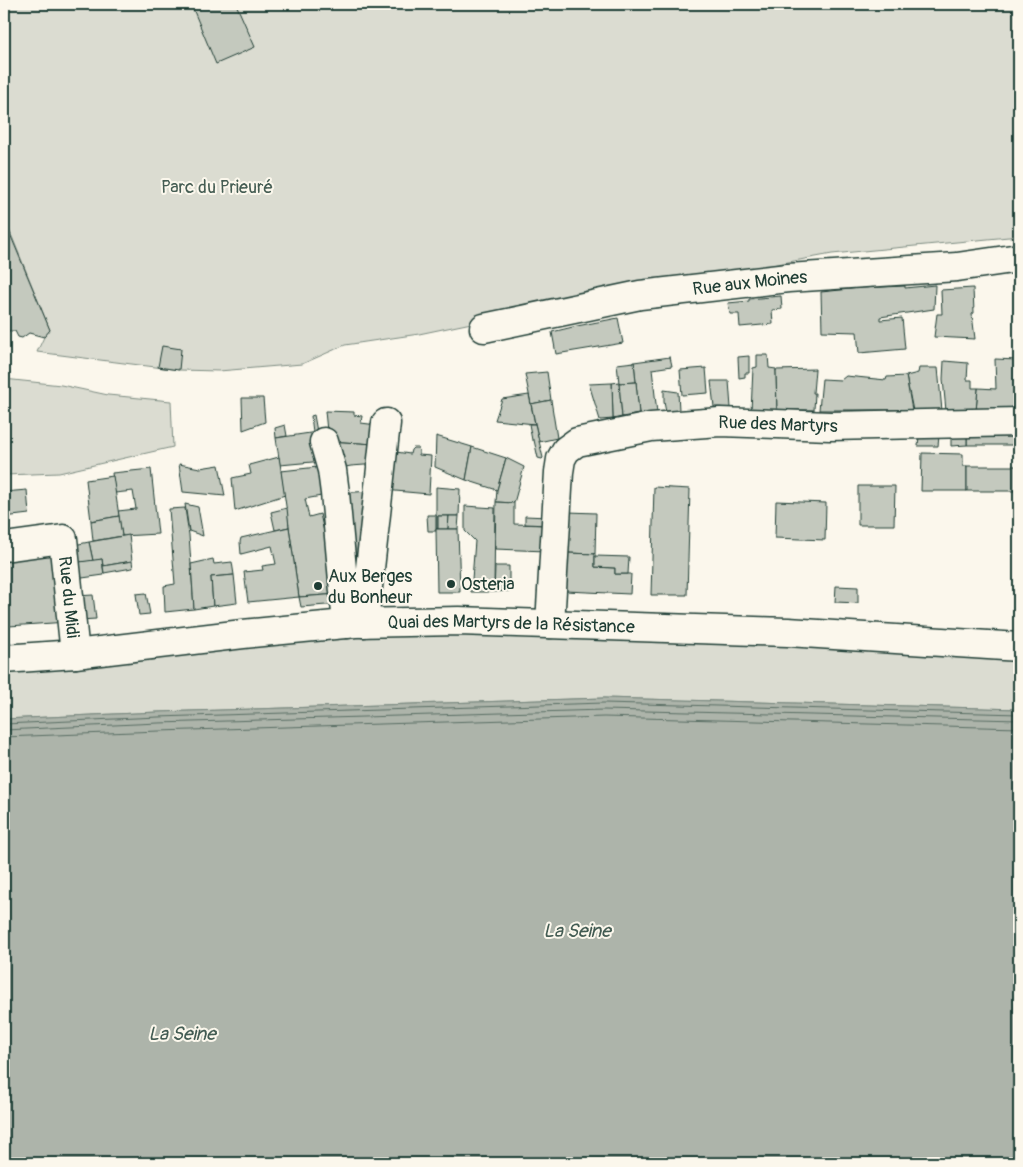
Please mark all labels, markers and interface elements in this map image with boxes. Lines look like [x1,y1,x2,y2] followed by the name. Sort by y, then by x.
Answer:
[161,176,273,199] park label: Parc du Prieuré
[691,265,808,300] street label: Rue aux Moines
[718,410,838,438] street label: Rue des Martyrs
[53,555,85,639] street label: Rue du Midi
[328,565,413,609] place label: Aux Berges du Bonheur
[461,573,515,596] place label: Osteria
[445,578,457,590] marker: Osteria
[312,580,324,592] marker: Aux Berges du Bonheur
[387,609,635,638] street label: Quai des Martyrs de la Résistance
[543,919,612,943] water label: La Seine
[148,1022,217,1046] water label: La Seine

